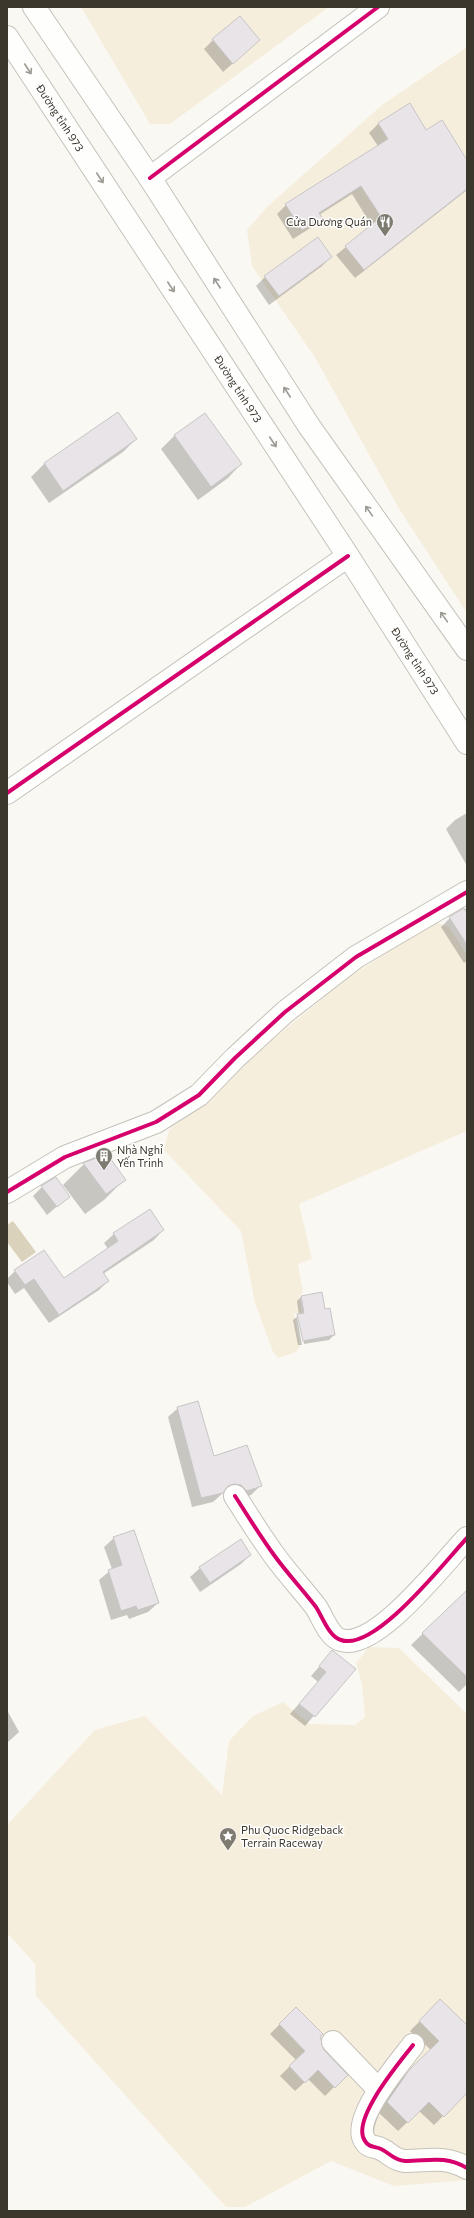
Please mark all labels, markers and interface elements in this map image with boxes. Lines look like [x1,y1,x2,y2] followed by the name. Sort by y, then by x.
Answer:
[25,63,33,75] one-way arrow
[33,81,87,154] street label: Đường tỉnh 973
[96,172,104,184] one-way arrow
[375,212,395,237] restaurant icon: Cửa Dương Quán
[286,215,372,228] place label: Cửa Dương Quán
[213,278,221,289] one-way arrow
[167,281,175,292] one-way arrow
[211,352,265,425] street label: Đường tỉnh 973
[283,387,292,398] one-way arrow
[269,436,277,447] one-way arrow
[365,506,373,517] one-way arrow
[440,612,448,623] one-way arrow
[388,624,442,697] street label: Đường tỉnh 973
[117,1143,163,1169] place label: Nhà Nghỉ Yến Trinh
[94,1146,114,1171] building icon: Nhà Nghỉ Yến Trinh
[241,1823,344,1849] place label: Phu Quoc Ridgeback Terrain Raceway
[218,1826,238,1851] place icon: Phu Quoc Ridgeback Terrain Raceway

